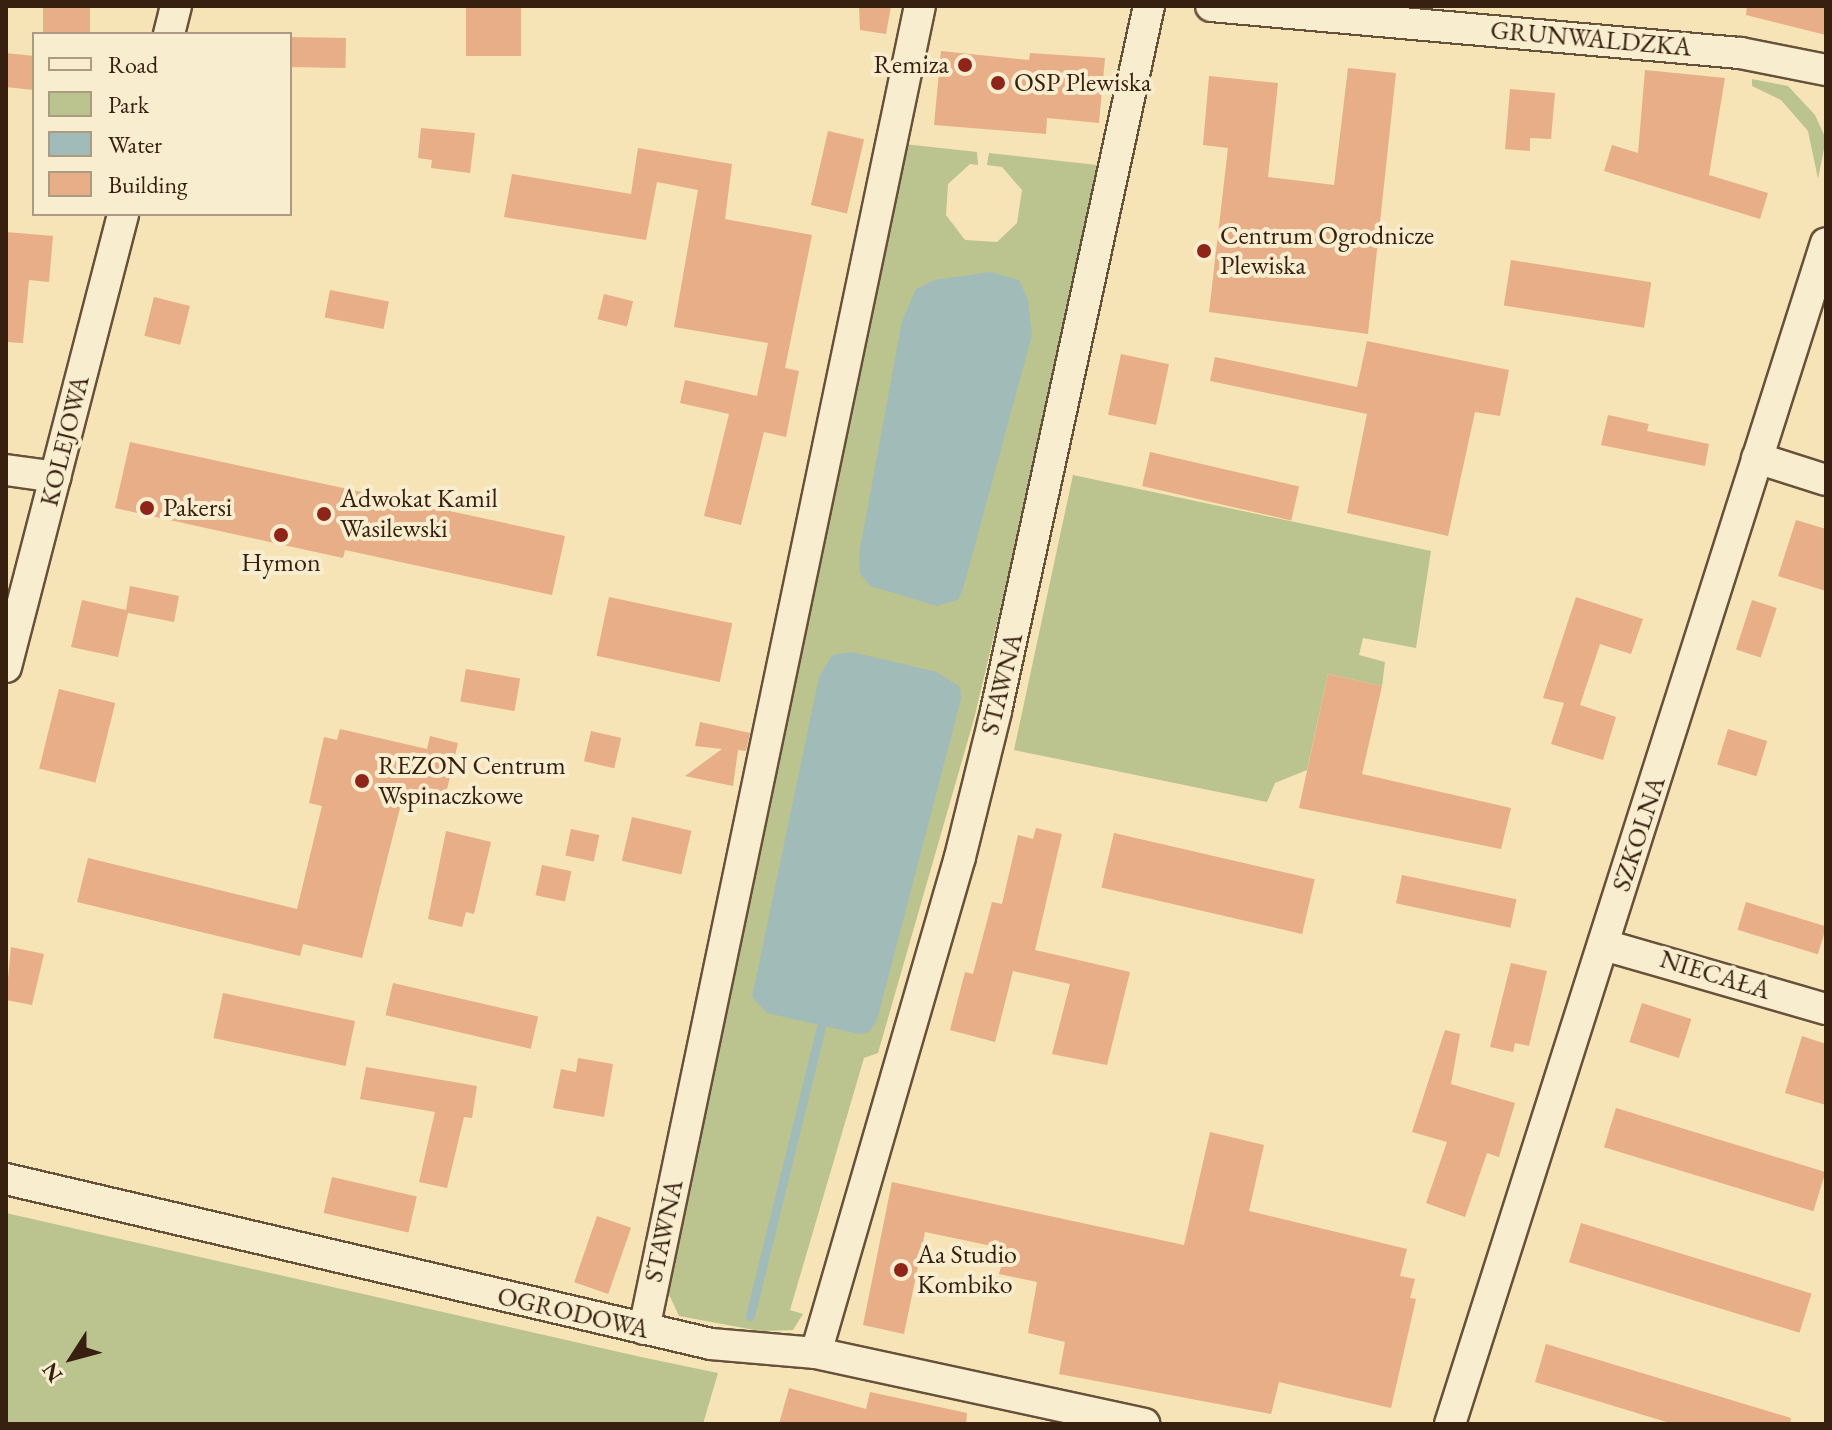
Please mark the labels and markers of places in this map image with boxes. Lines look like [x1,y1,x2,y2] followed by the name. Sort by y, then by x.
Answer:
[874,49,949,81] place label: Remiza
[956,56,974,74] marker: Remiza
[1014,67,1151,99] place label: OSP Plewiska
[989,74,1007,92] marker: OSP Plewiska
[1220,220,1434,282] place label: Centrum Ogrodnicze Plewiska
[1195,242,1213,260] marker: Centrum Ogrodnicze Plewiska
[340,483,498,544] place label: Adwokat Kamil Wasilewski
[163,492,232,524] place label: Pakersi
[138,499,156,517] marker: Pakersi
[315,505,333,523] marker: Adwokat Kamil Wasilewski
[272,526,290,544] marker: Hymon
[241,547,321,579] place label: Hymon
[378,750,566,812] place label: REZON Centrum Wspinaczkowe
[353,772,371,790] marker: REZON Centrum Wspinaczkowe
[917,1239,1017,1300] place label: Aa Studio Kombiko
[892,1261,910,1279] marker: Aa Studio Kombiko

